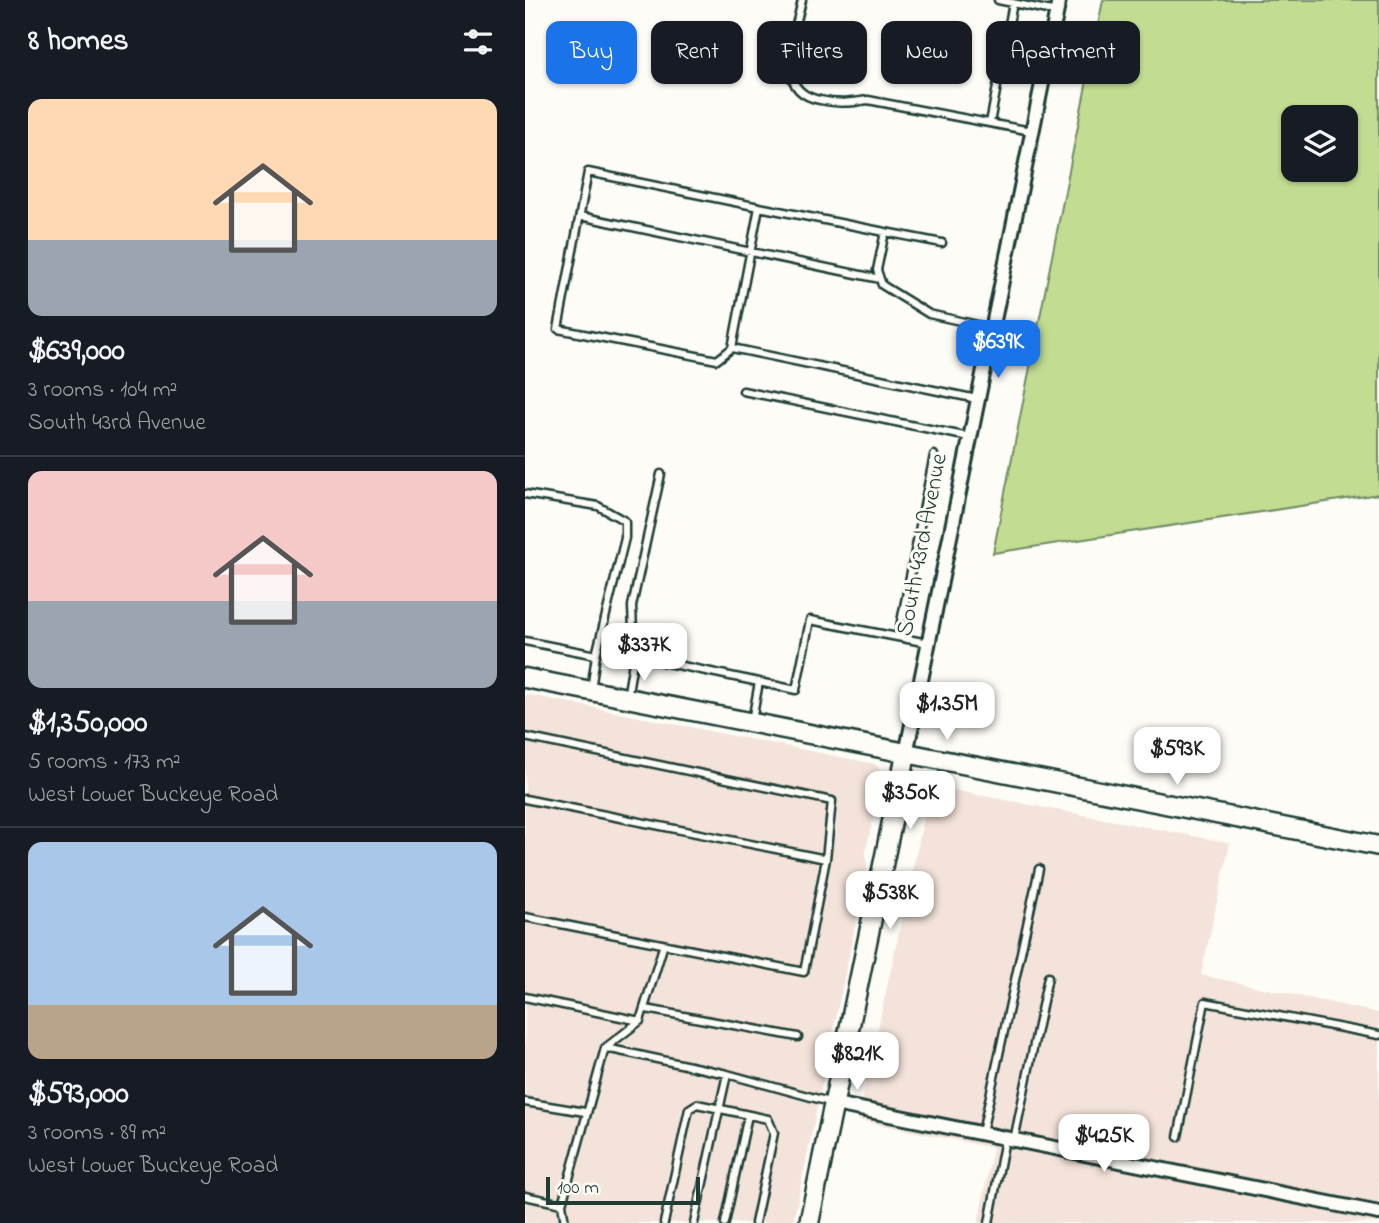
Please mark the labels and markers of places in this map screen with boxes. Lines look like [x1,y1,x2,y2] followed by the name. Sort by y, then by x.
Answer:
[949,320,1047,380] pin: $639K
[595,624,693,683] pin: $337K
[890,682,1004,742] pin: $1.35M
[1128,728,1226,787] pin: $593K
[861,772,959,831] pin: $350K
[841,872,939,931] pin: $538K
[808,1032,906,1092] pin: $821K
[1055,1114,1153,1174] pin: $425K

